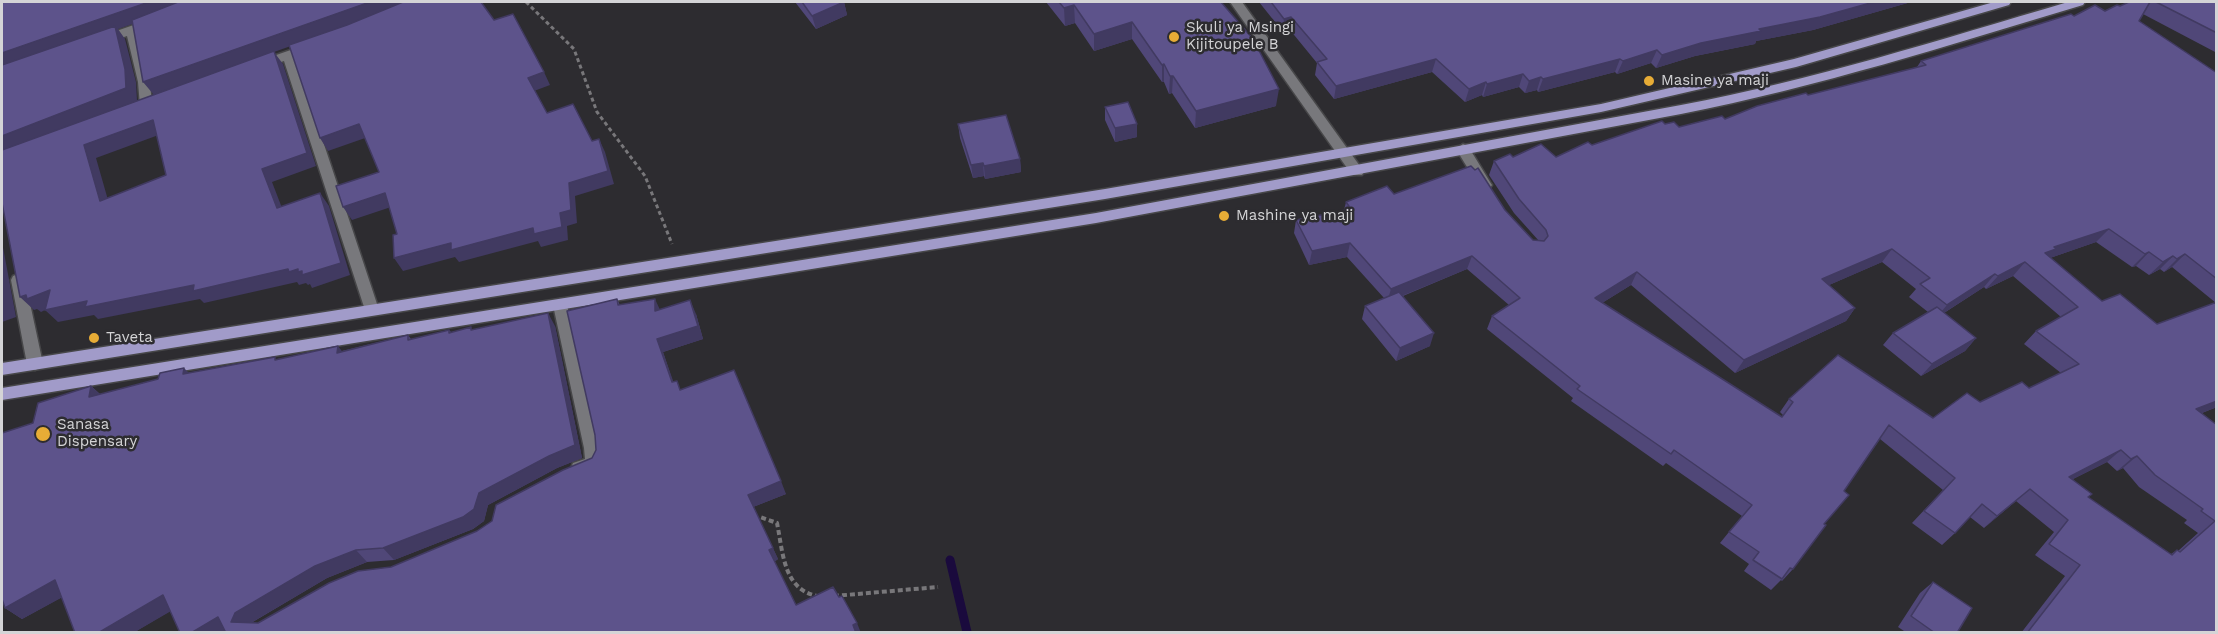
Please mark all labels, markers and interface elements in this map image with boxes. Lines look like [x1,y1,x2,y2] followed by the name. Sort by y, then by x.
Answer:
[1186,19,1294,54] place label: Skuli ya Msingi Kijitoupele B
[1167,30,1181,44] marker: Skuli ya Msingi Kijitoupele B
[1661,72,1769,90] place label: Masine ya maji
[1642,74,1656,88] marker: Masine ya maji
[1236,207,1353,225] place label: Mashine ya maji
[1217,209,1231,223] marker: Mashine ya maji
[106,329,153,347] place label: Taveta
[87,331,101,345] marker: Taveta
[57,416,137,451] place label: Sanasa Dispensary
[34,425,52,443] marker: Sanasa Dispensary

